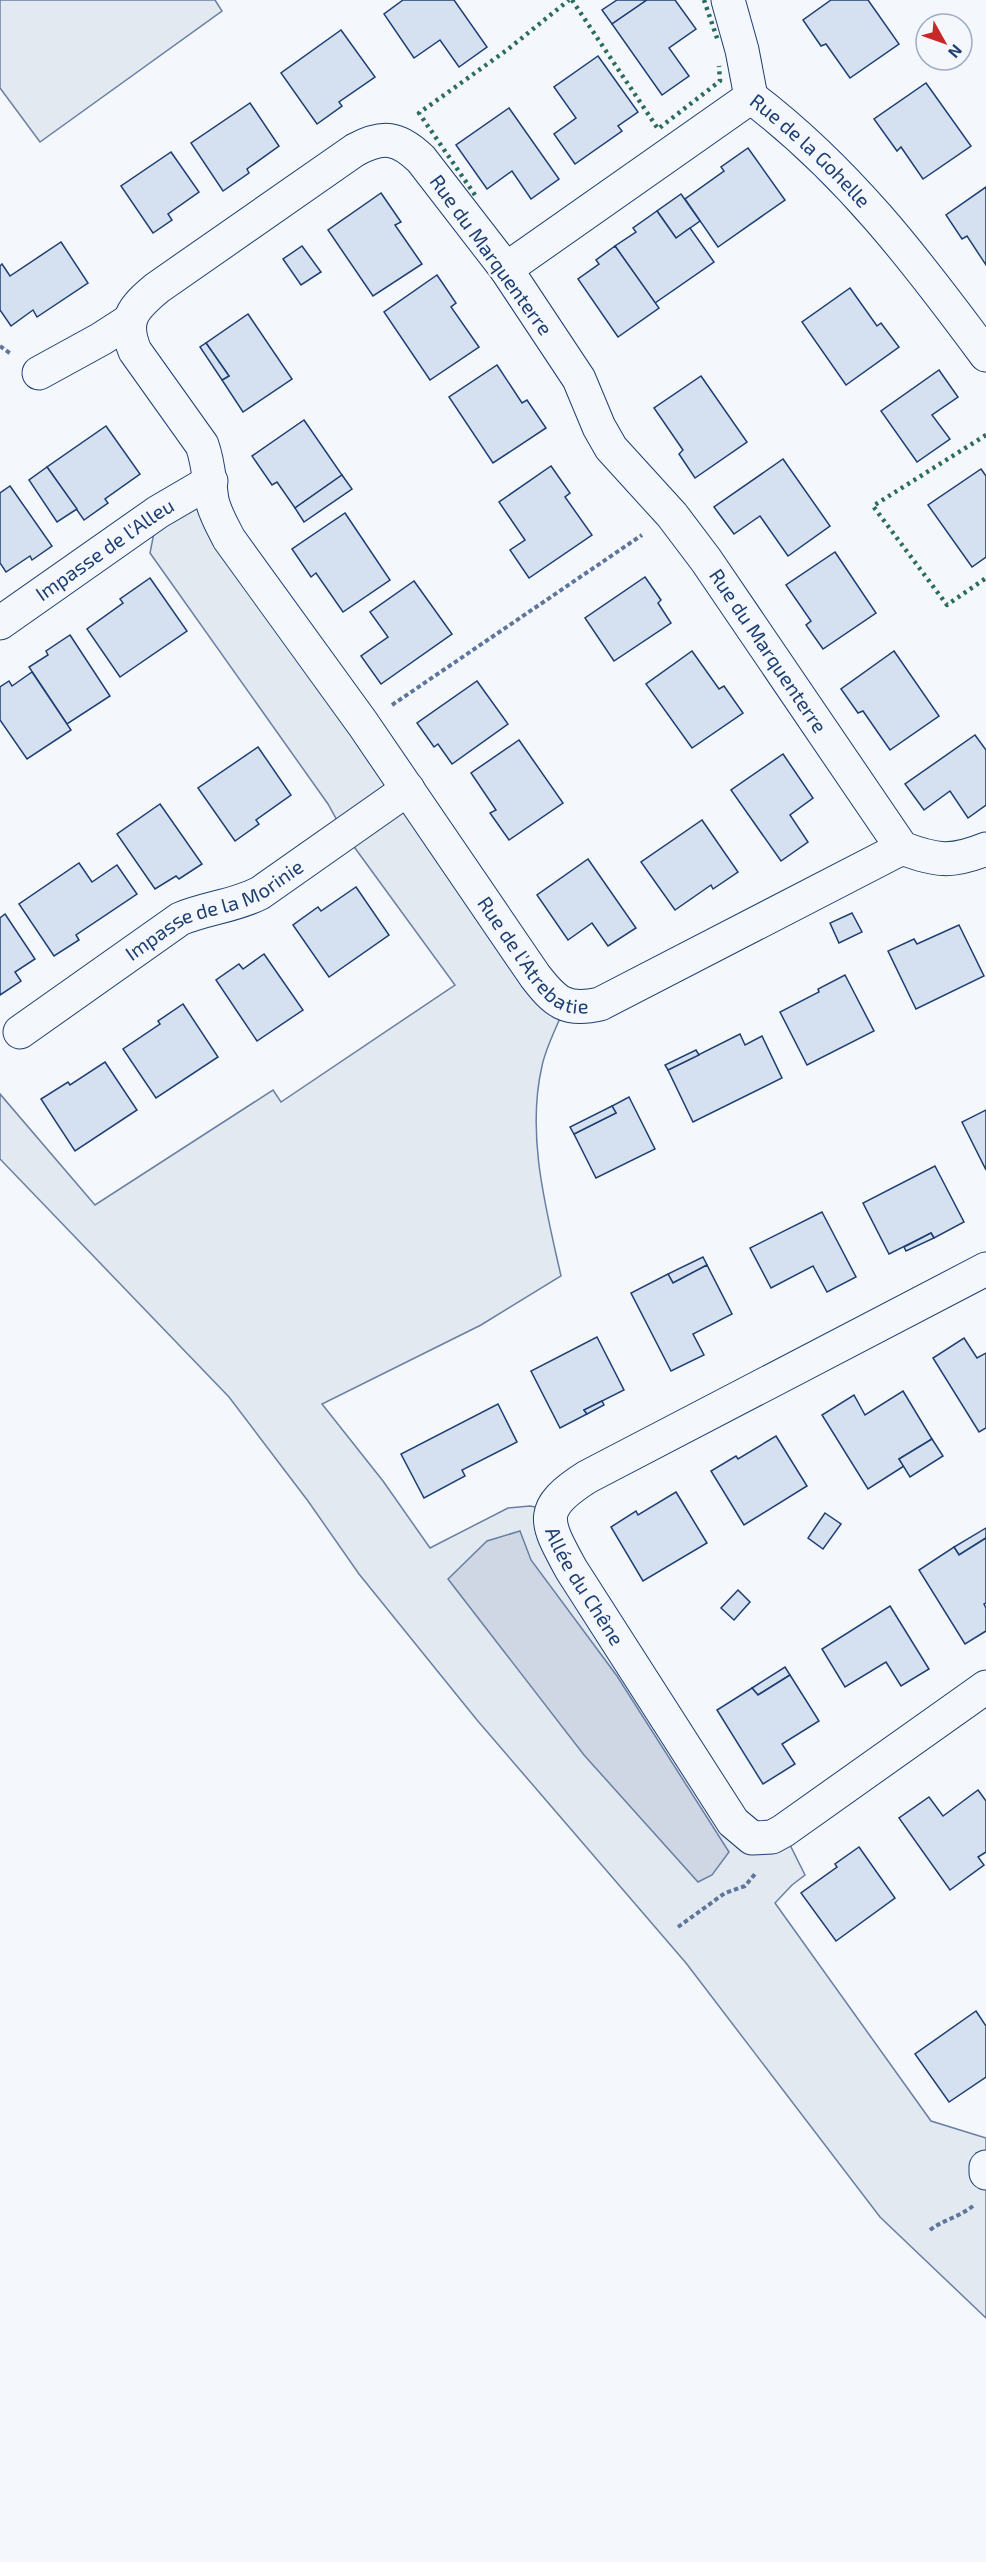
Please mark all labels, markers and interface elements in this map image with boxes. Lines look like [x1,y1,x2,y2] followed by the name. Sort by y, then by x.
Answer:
[914,12,974,72] north arrow
[945,41,967,62] text: N
[746,88,876,212] street label: Rue de la Gohelle
[425,169,558,339] street label: Rue du Marquenterre
[31,492,178,605] street label: Impasse de l'Alleu
[705,564,833,737] street label: Rue du Marquenterre
[120,854,307,965] street label: Impasse de la Morinie
[473,892,589,1018] street label: Rue de l'Atrebatie
[541,1523,630,1649] street label: Allée du Chêne

